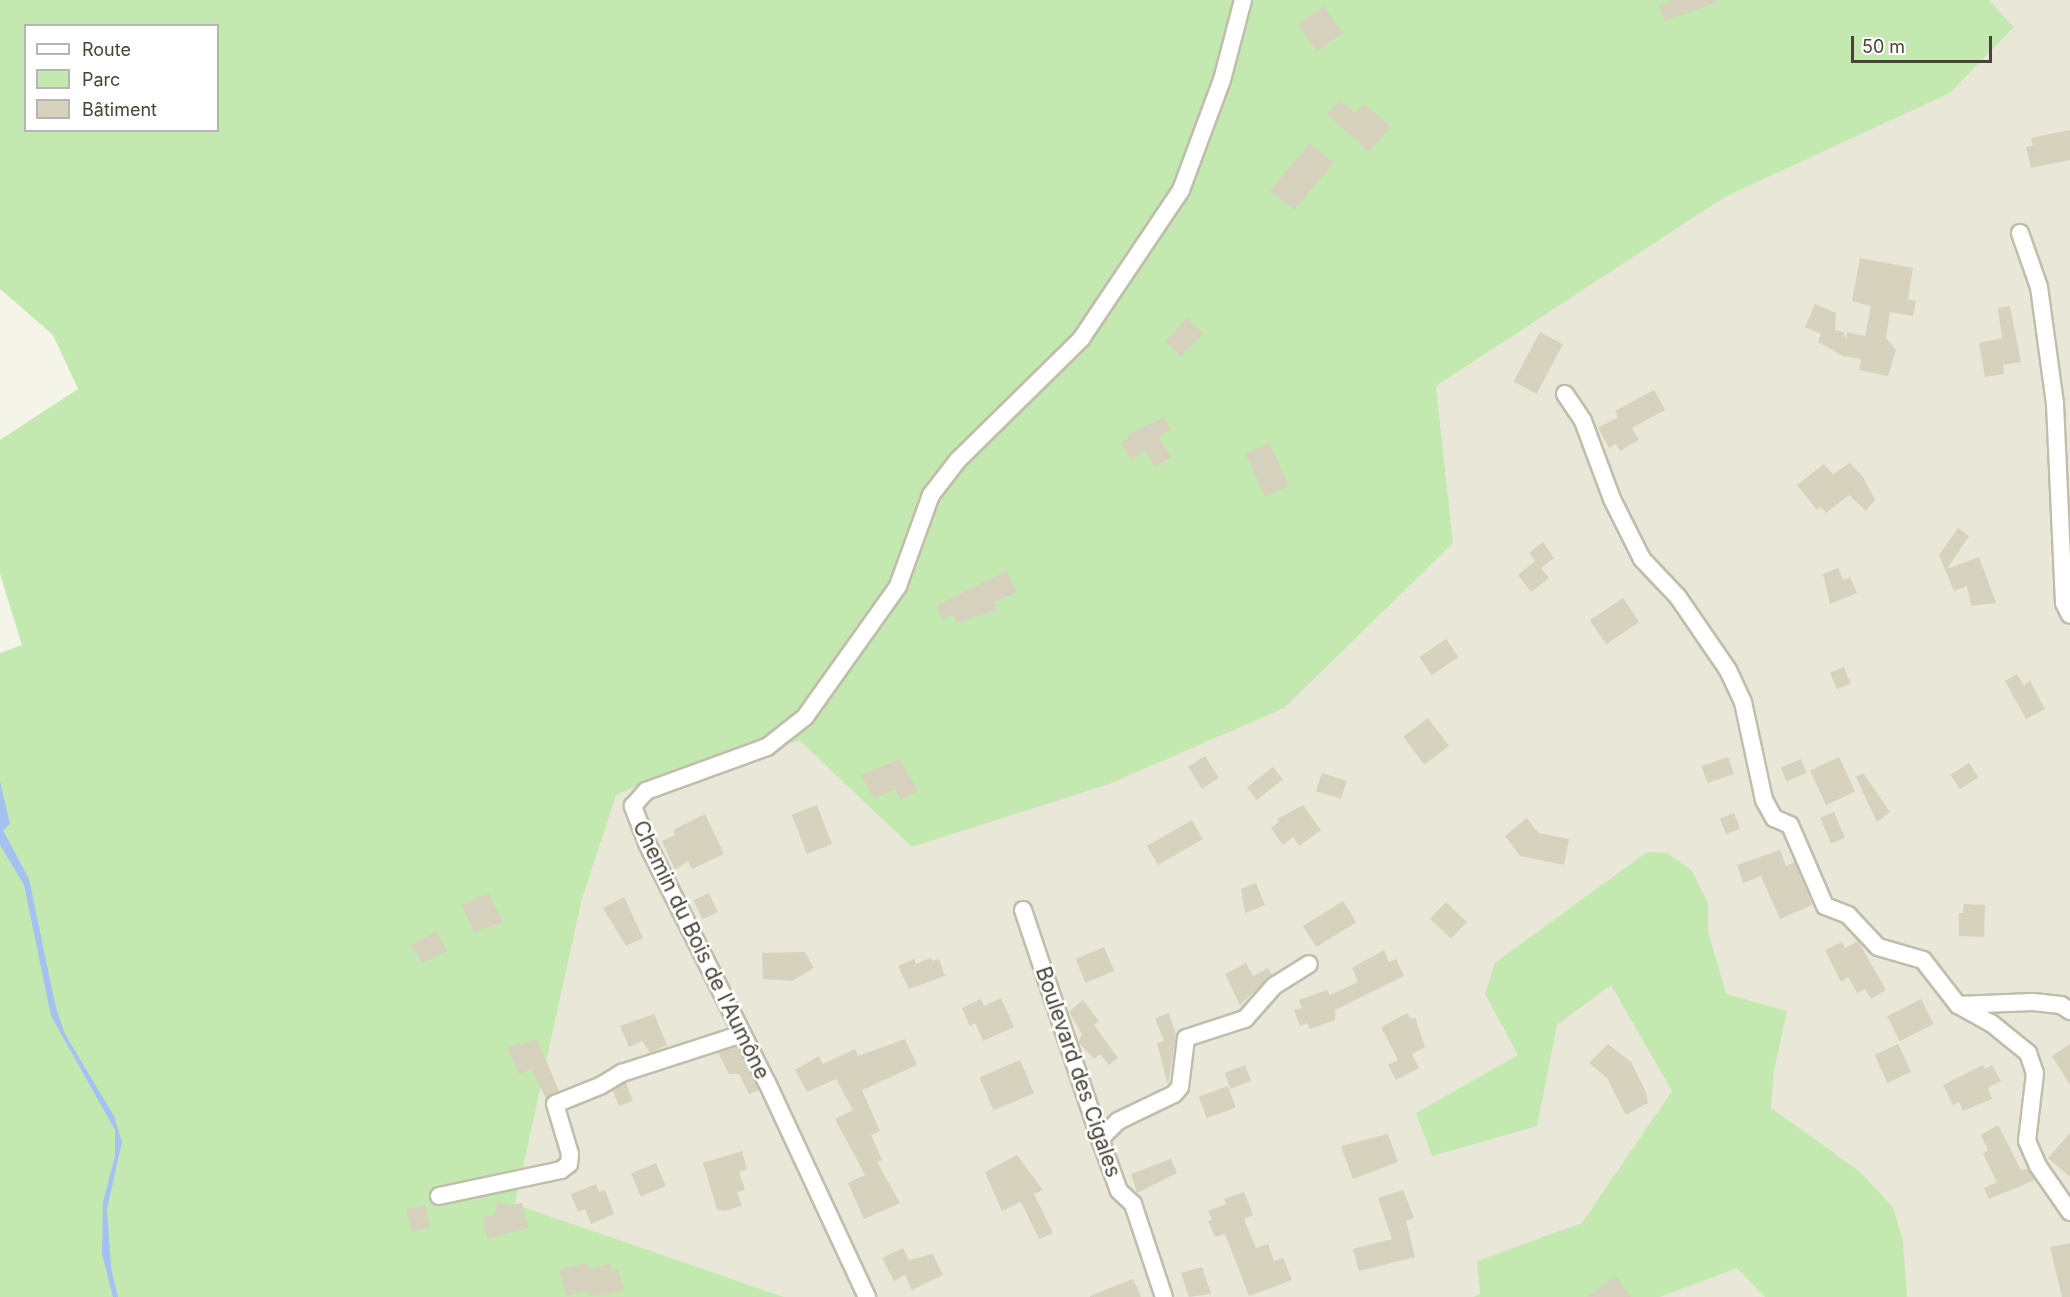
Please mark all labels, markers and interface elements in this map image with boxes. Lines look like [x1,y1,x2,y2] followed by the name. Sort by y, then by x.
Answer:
[24,24,219,132] legend
[1854,24,1995,62] scale bar
[1862,36,1905,57] text: 50 m
[82,39,131,60] text: Route
[82,69,120,90] text: Parc
[82,99,157,120] text: Bâtiment
[627,817,775,1083] street label: Chemin du Bois de l'Aumône
[1030,963,1126,1181] street label: Boulevard des Cigales

